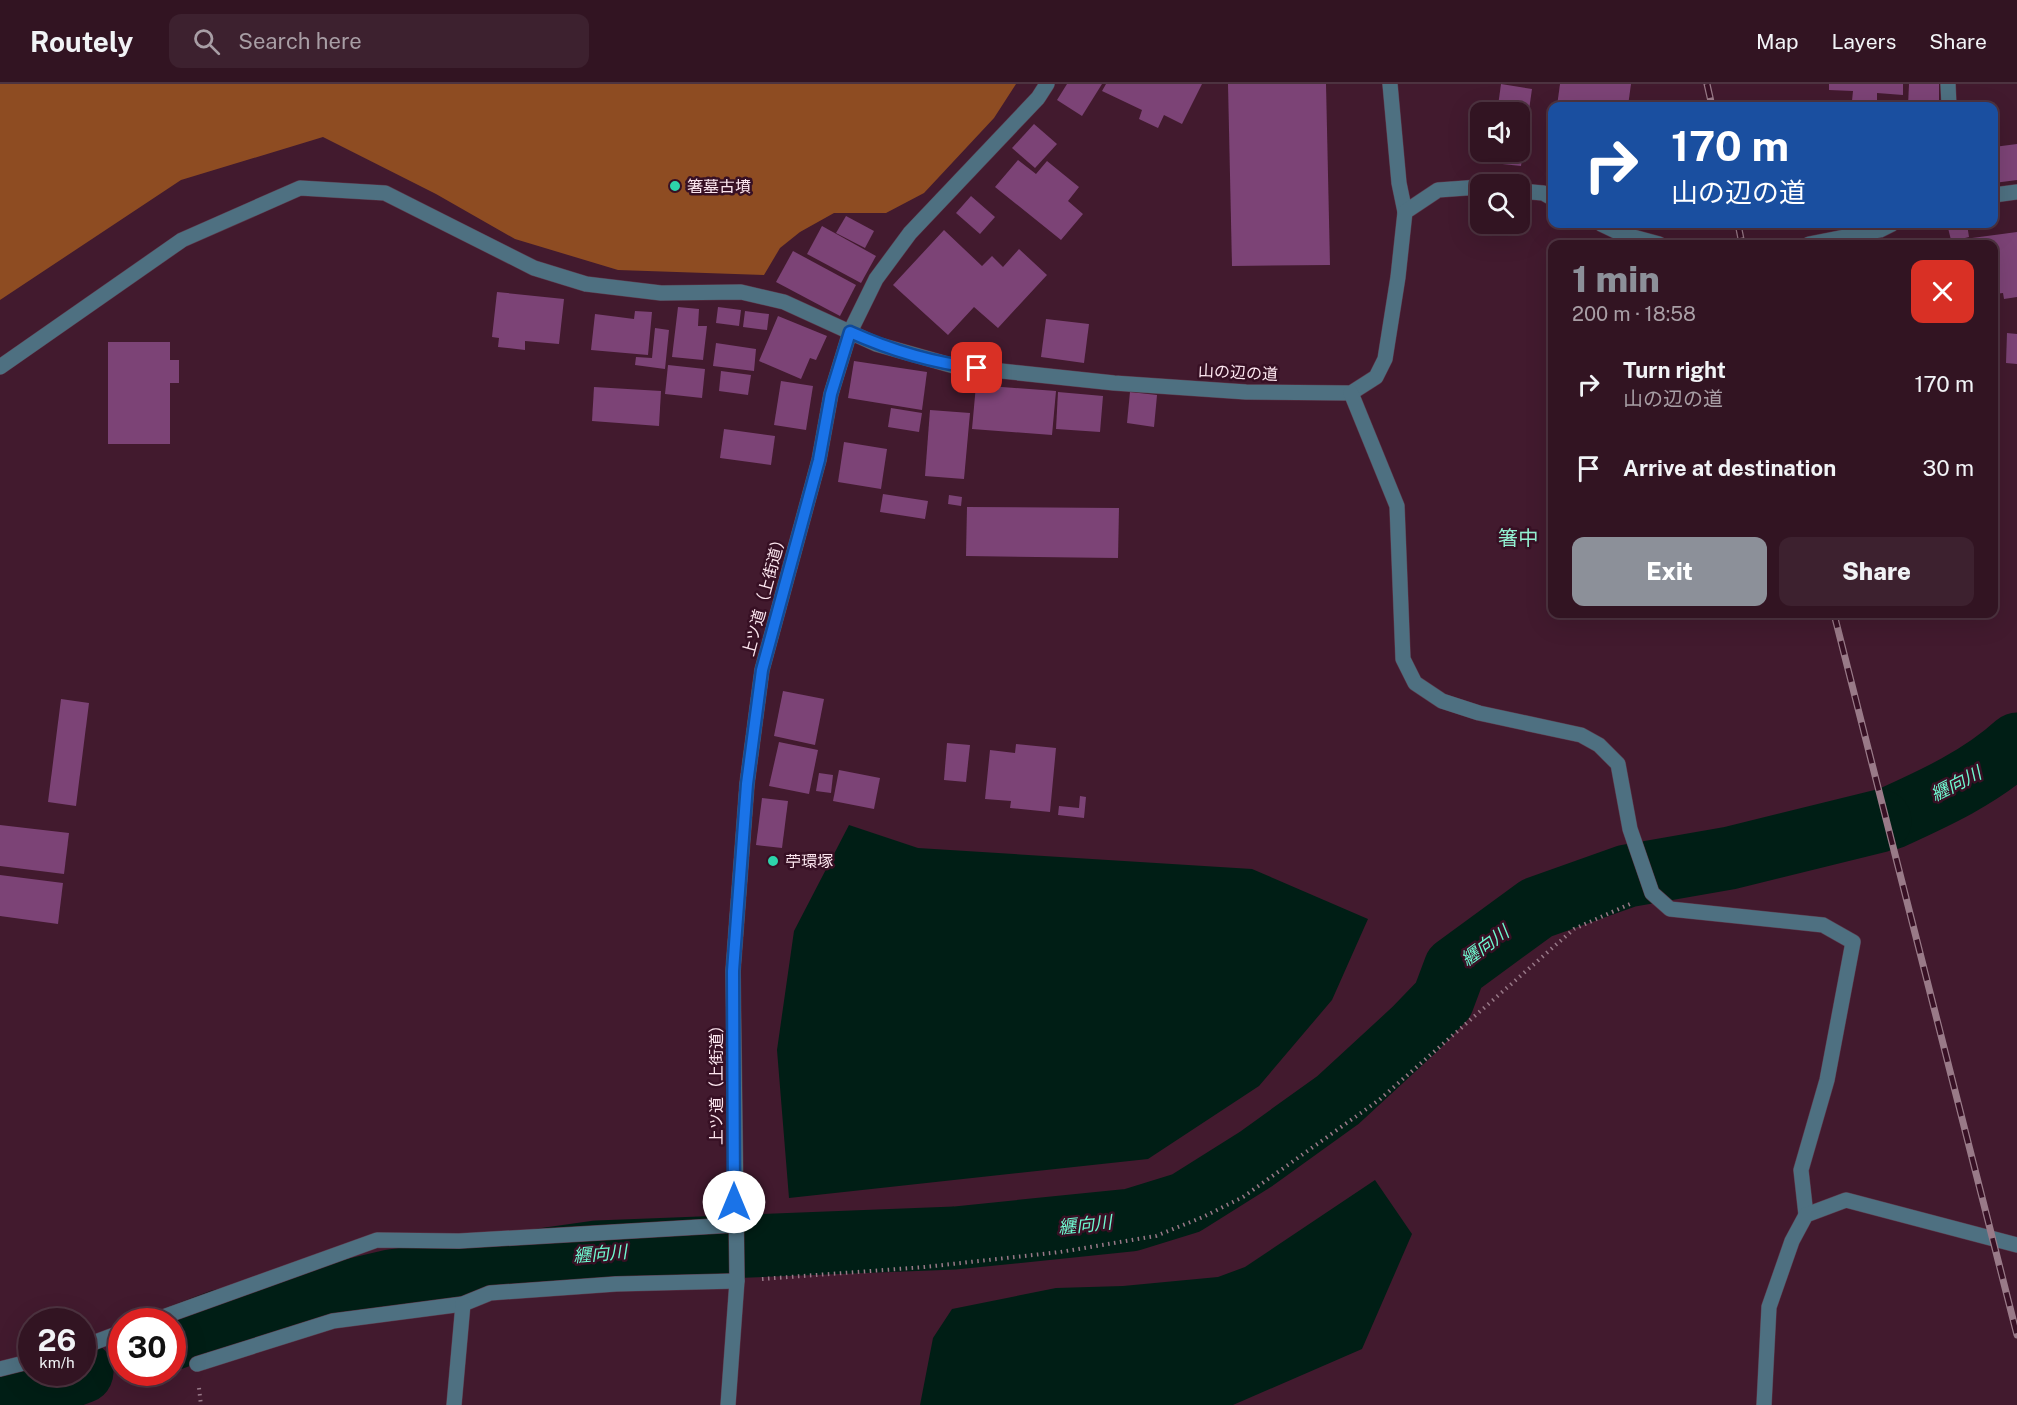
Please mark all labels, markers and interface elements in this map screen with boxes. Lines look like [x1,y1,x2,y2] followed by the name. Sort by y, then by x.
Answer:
[169,14,589,68] search box
[30,25,133,58] text: Routely
[190,25,223,58] icon: search
[238,28,362,54] text: Search here
[1756,29,1799,54] text: Map
[1832,29,1896,54] text: Layers
[1929,29,1987,54] text: Share
[1470,102,1530,234] map controls
[1470,102,1530,162] button: sound
[1671,121,1789,170] text: 170 m
[1572,126,1650,204] icon: right
[1470,174,1530,234] button: search
[1671,176,1806,208] text: 山の辺の道
[687,177,751,196] place label: 箸墓古墳
[668,179,682,193] marker: 箸墓古墳
[1572,258,1660,300] text: 1 min
[1911,260,1974,323] button: close
[1572,302,1696,326] text: 200 m · 18:58
[951,342,1002,393] pin
[960,351,993,384] icon: arrive
[1623,357,1726,383] text: Turn right
[1198,361,1278,384] street label: 山の辺の道
[1572,368,1605,401] icon: right
[1914,371,1974,397] text: 170 m
[1623,387,1723,411] text: 山の辺の道
[1572,452,1605,485] icon: arrive
[1623,455,1836,481] text: Arrive at destination
[1922,455,1974,481] text: 30 m
[1498,526,1538,550] district label: 箸中
[739,530,790,658] street label: 上ツ道（上街道）
[1572,537,1767,606] button: Exit
[1779,537,1974,606] button: Share
[1927,761,1986,805] water label: 纒向川
[785,852,833,871] place label: 苧環塚
[766,854,780,868] marker: 苧環塚
[1457,920,1514,970] water label: 纒向川
[707,1017,726,1145] street label: 上ツ道（上街道）
[702,1170,766,1234] position arrow
[1057,1211,1115,1238] water label: 纒向川
[572,1241,630,1266] water label: 纒向川
[108,1308,186,1386] speed limit sign: 30
[38,1322,76,1358] text: 26
[39,1354,75,1371] text: km/h

